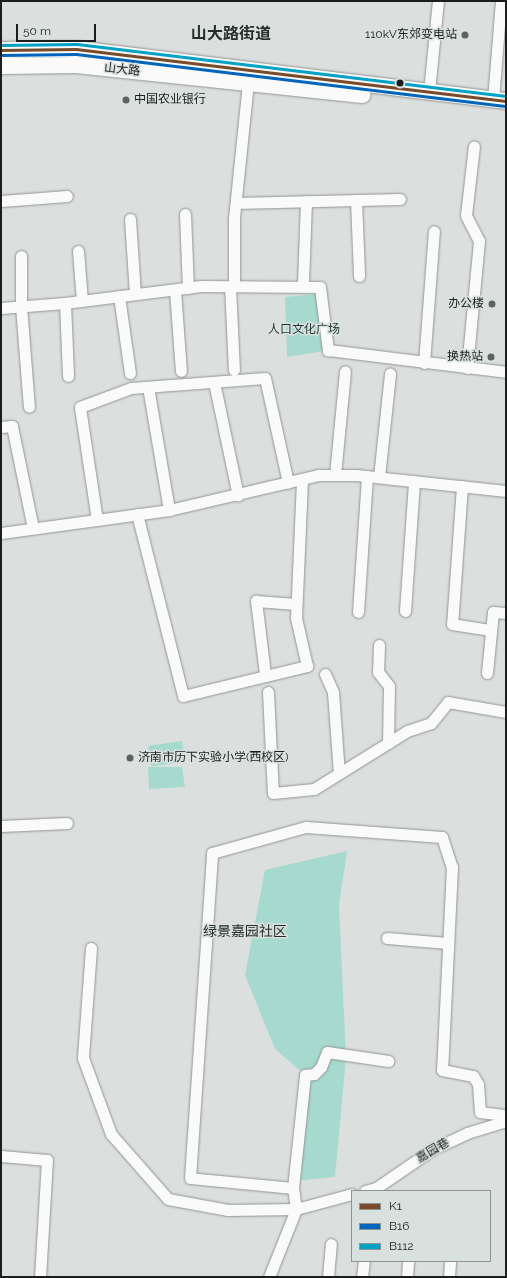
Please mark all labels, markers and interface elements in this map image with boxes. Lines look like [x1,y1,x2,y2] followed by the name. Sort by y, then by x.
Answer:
[18,16,98,42] scale bar
[23,24,51,38] text: 50 m
[191,24,271,44] district label: 山大路街道
[365,28,457,42] place label: 110kV东郊变电站
[460,30,470,40] marker: 110kV东郊变电站
[103,61,141,79] street label: 山大路
[395,78,405,88] unlabelled marker
[134,93,206,107] place label: 中国农业银行
[121,95,131,105] marker: 中国农业银行
[448,297,484,311] place label: 办公楼
[487,299,497,309] marker: 办公楼
[268,323,340,337] park label: 人口文化广场
[447,350,483,364] place label: 换热站
[486,352,496,362] marker: 换热站
[138,751,288,765] place label: 济南市历下实验小学(西校区)
[125,753,135,763] marker: 济南市历下实验小学(西校区)
[203,923,287,939] district label: 绿景嘉园社区
[414,1136,452,1166] street label: 嘉园巷
[351,1190,491,1262] legend
[389,1199,402,1213] text: K1
[389,1219,409,1233] text: B16
[389,1239,414,1253] text: B112

